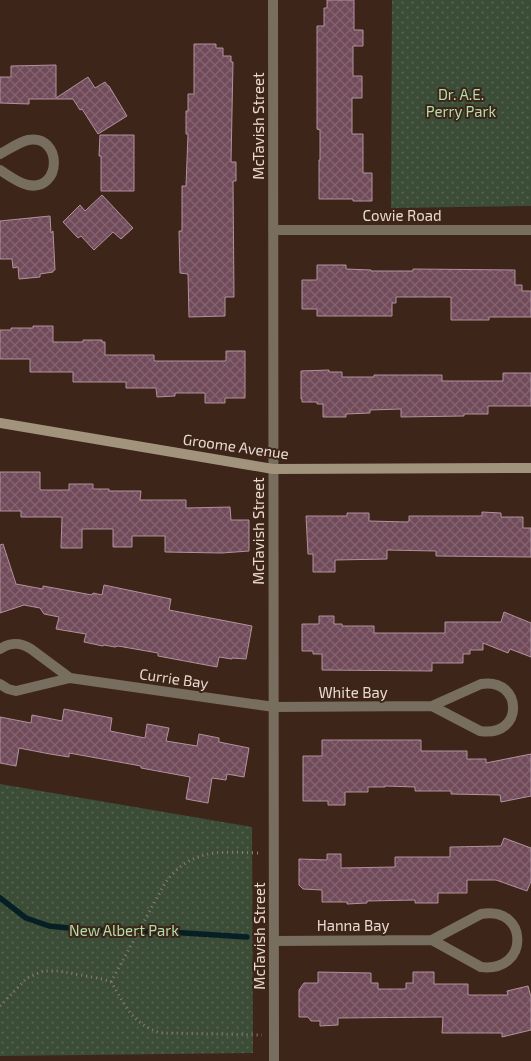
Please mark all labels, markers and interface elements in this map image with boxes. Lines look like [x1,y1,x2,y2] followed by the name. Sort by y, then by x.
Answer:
[249,72,267,180] street label: McTavish Street
[426,85,497,120] park label: Dr. A.E. Perry Park
[362,206,442,224] street label: Cowie Road
[182,430,290,462] street label: Groome Avenue
[249,477,267,585] street label: McTavish Street
[138,664,210,692] street label: Currie Bay
[318,683,388,701] street label: White Bay
[250,882,268,990] street label: McTavish Street
[317,916,389,934] street label: Hanna Bay
[69,921,179,939] park label: New Albert Park

